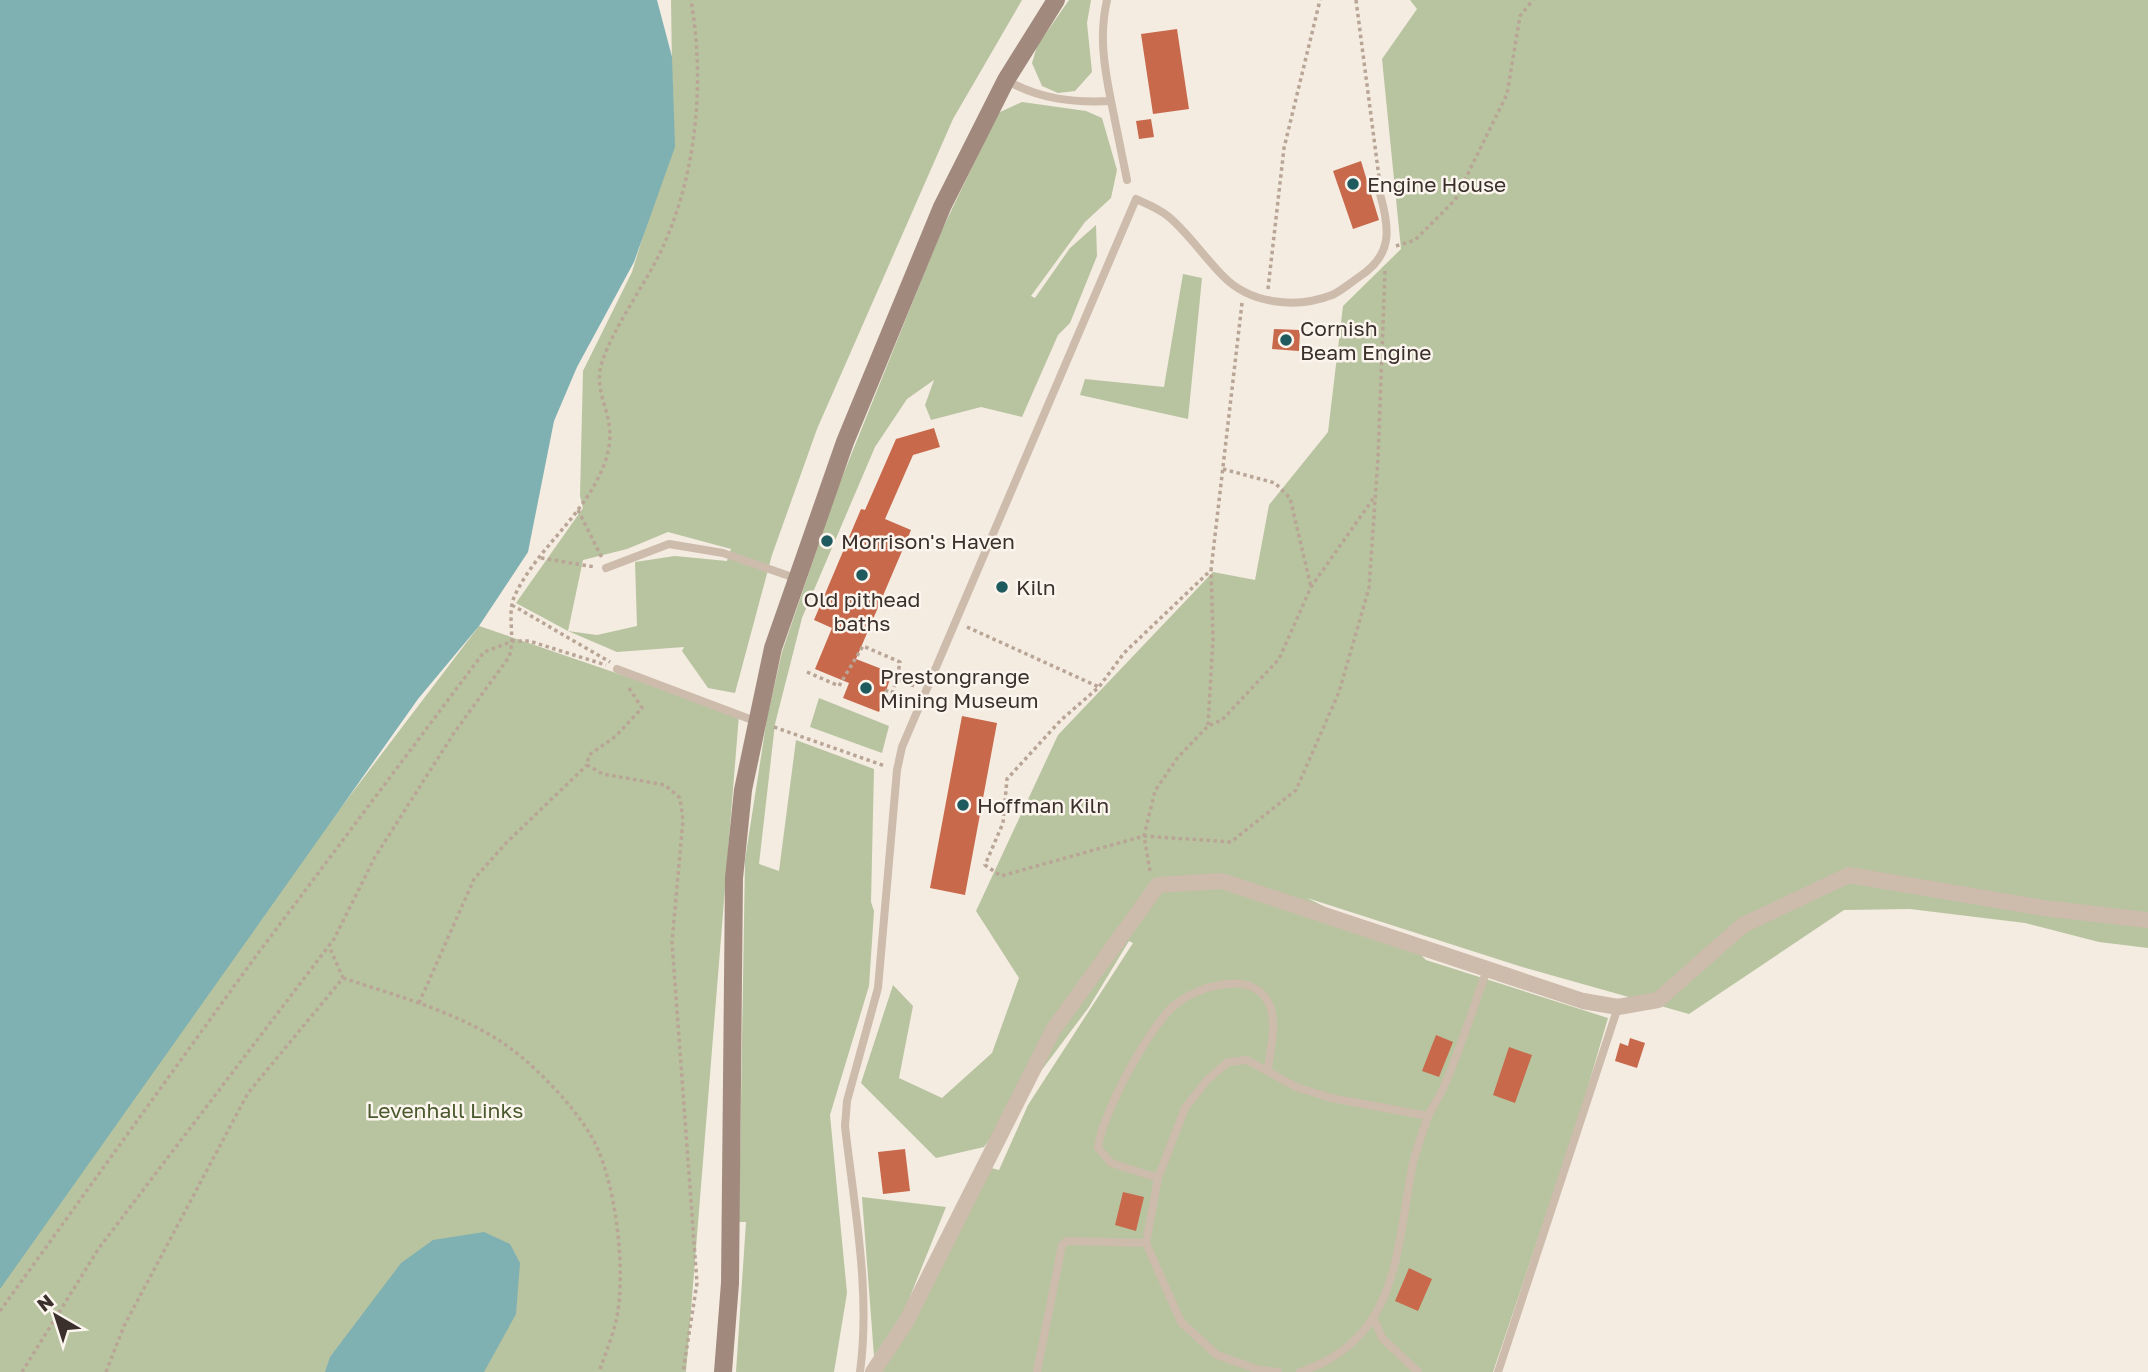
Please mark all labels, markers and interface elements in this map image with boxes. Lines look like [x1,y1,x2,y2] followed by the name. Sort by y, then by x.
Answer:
[1367,171,1506,197] place label: Engine House
[1345,176,1361,192] marker: Engine House
[1300,315,1431,365] place label: Cornish Beam Engine
[1278,332,1294,348] marker: Cornish Beam Engine
[841,528,1015,554] place label: Morrison's Haven
[819,533,835,549] marker: Morrison's Haven
[854,567,870,583] marker: Old pithead baths
[1016,574,1056,600] place label: Kiln
[994,579,1010,595] marker: Kiln
[803,586,921,636] place label: Old pithead baths
[880,663,1039,713] place label: Prestongrange Mining Museum
[858,680,874,696] marker: Prestongrange Mining Museum
[977,792,1109,818] place label: Hoffman Kiln
[955,797,971,813] marker: Hoffman Kiln
[367,1097,523,1123] park label: Levenhall Links
[21,1281,91,1351] north arrow
[32,1289,58,1316] text: N

